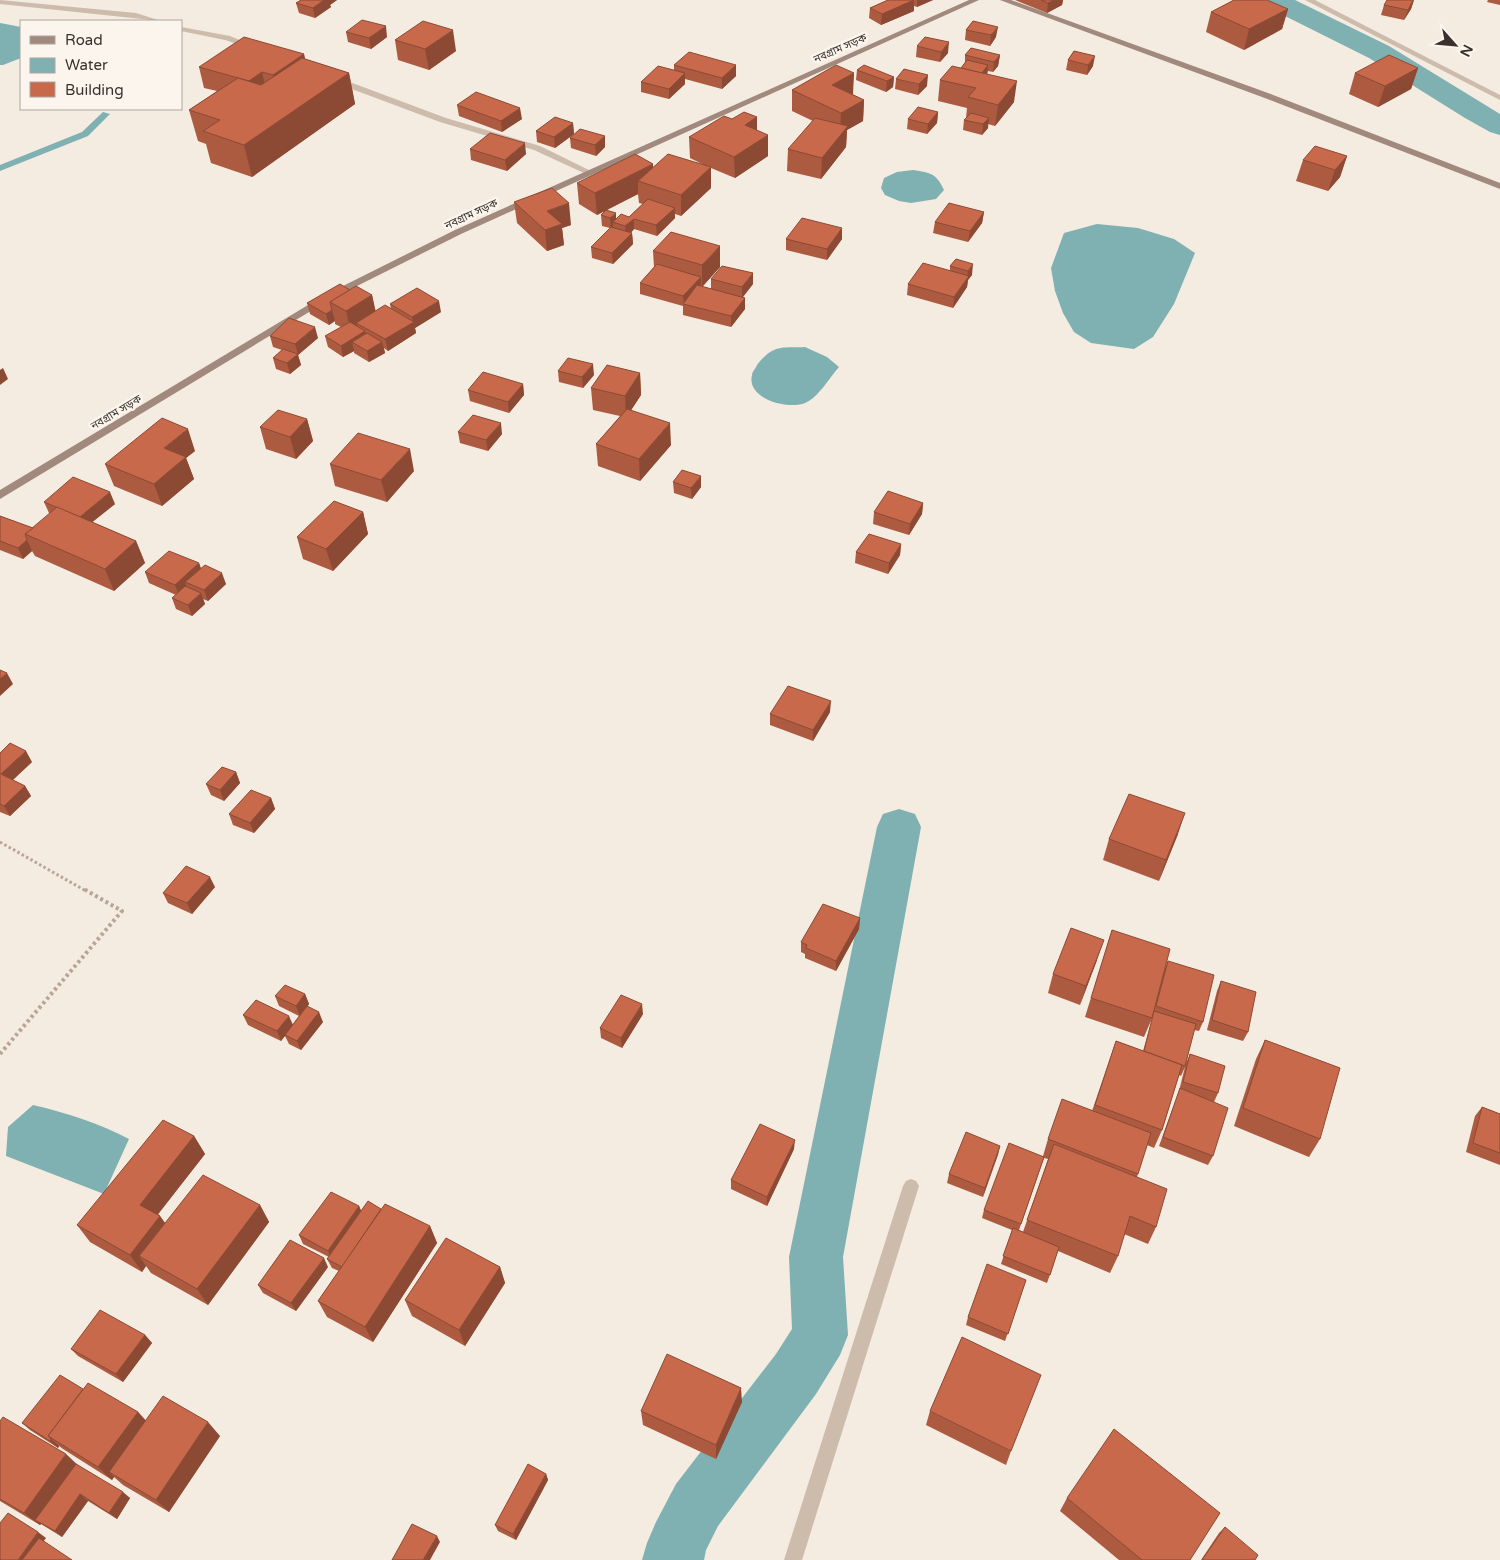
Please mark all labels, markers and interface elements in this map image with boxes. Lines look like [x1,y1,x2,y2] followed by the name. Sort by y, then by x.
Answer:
[20,20,182,110] legend
[1430,20,1480,70] north arrow
[65,31,103,49] text: Road
[811,31,869,66] street label: নবগ্রাম সড়ক
[1456,42,1476,60] text: N
[65,56,108,74] text: Water
[65,81,124,99] text: Building
[442,196,500,233] street label: নবগ্রাম সড়ক
[88,392,144,433] street label: নবগ্রাম সড়ক

